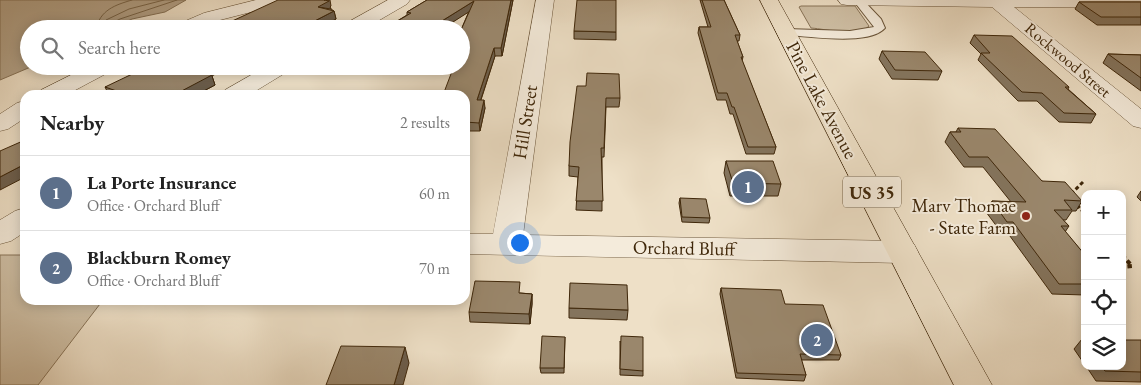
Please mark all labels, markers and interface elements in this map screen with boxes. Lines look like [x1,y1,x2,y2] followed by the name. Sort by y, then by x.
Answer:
[1021,18,1115,102] street label: Rockwood Street
[20,20,470,75] search box
[38,34,66,62] icon: search
[78,35,160,60] text: Search here
[781,37,863,163] street label: Pine Lake Avenue
[507,83,543,161] street label: Hill Street
[40,109,104,136] text: Nearby
[400,112,450,133] text: 2 results
[732,168,764,206] pin: 1
[87,170,237,195] text: La Porte Insurance
[843,176,901,208] road number: US 35
[52,183,60,204] text: 1
[419,183,450,204] text: 60 m
[1081,190,1126,370] map controls
[1081,190,1126,235] button: +
[912,193,1016,240] place label: Marv Thomae - State Farm
[87,195,220,216] text: Office · Orchard Bluff
[1020,210,1032,222] marker: Marv Thomae - State Farm
[507,230,533,256] your location
[633,235,737,261] street label: Orchard Bluff
[1081,235,1126,280] button: −
[87,245,231,270] text: Blackburn Romey
[52,258,60,279] text: 2
[419,258,450,279] text: 70 m
[87,270,220,291] text: Office · Orchard Bluff
[1081,280,1126,325] button: locate
[801,321,833,359] pin: 2
[1081,325,1126,370] button: layers

